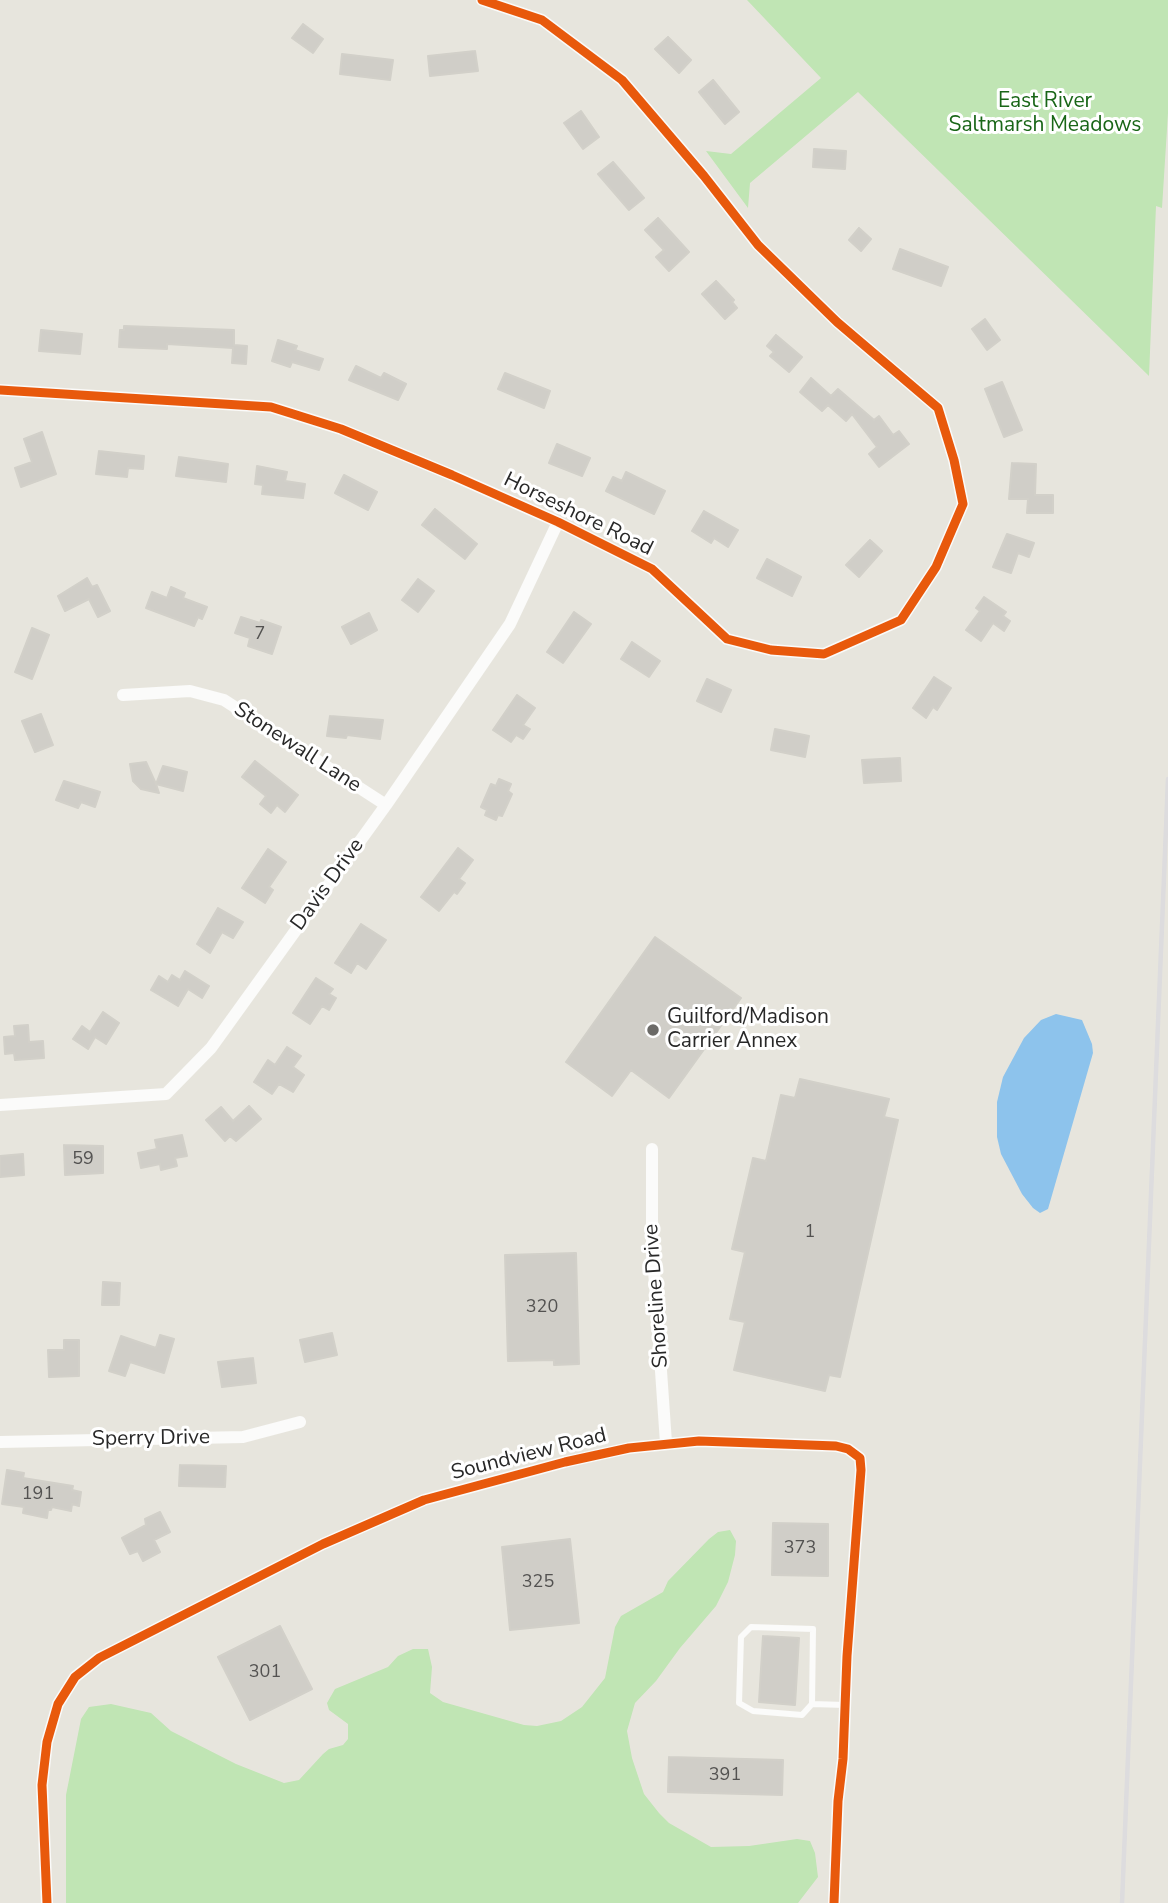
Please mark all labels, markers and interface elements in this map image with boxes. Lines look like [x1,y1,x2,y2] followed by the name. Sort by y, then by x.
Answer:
[949,89,1141,139] park label: East River Saltmarsh Meadows
[499,468,657,562] street label: Horseshore Road
[255,624,265,646] house number: 7
[229,697,365,799] street label: Stonewall Lane
[286,834,370,936] street label: Davis Drive
[667,1005,829,1055] place label: Guilford/Madison Carrier Annex
[645,1022,661,1038] marker: Guilford/Madison Carrier Annex
[72,1149,94,1171] house number: 59
[805,1222,815,1244] house number: 1
[639,1223,675,1369] street label: Shoreline Drive
[526,1297,558,1319] house number: 320
[449,1424,609,1486] street label: Soundview Road
[92,1425,210,1453] street label: Sperry Drive
[22,1484,54,1506] house number: 191
[784,1538,816,1560] house number: 373
[522,1572,554,1594] house number: 325
[249,1662,281,1684] house number: 301
[709,1765,741,1787] house number: 391

